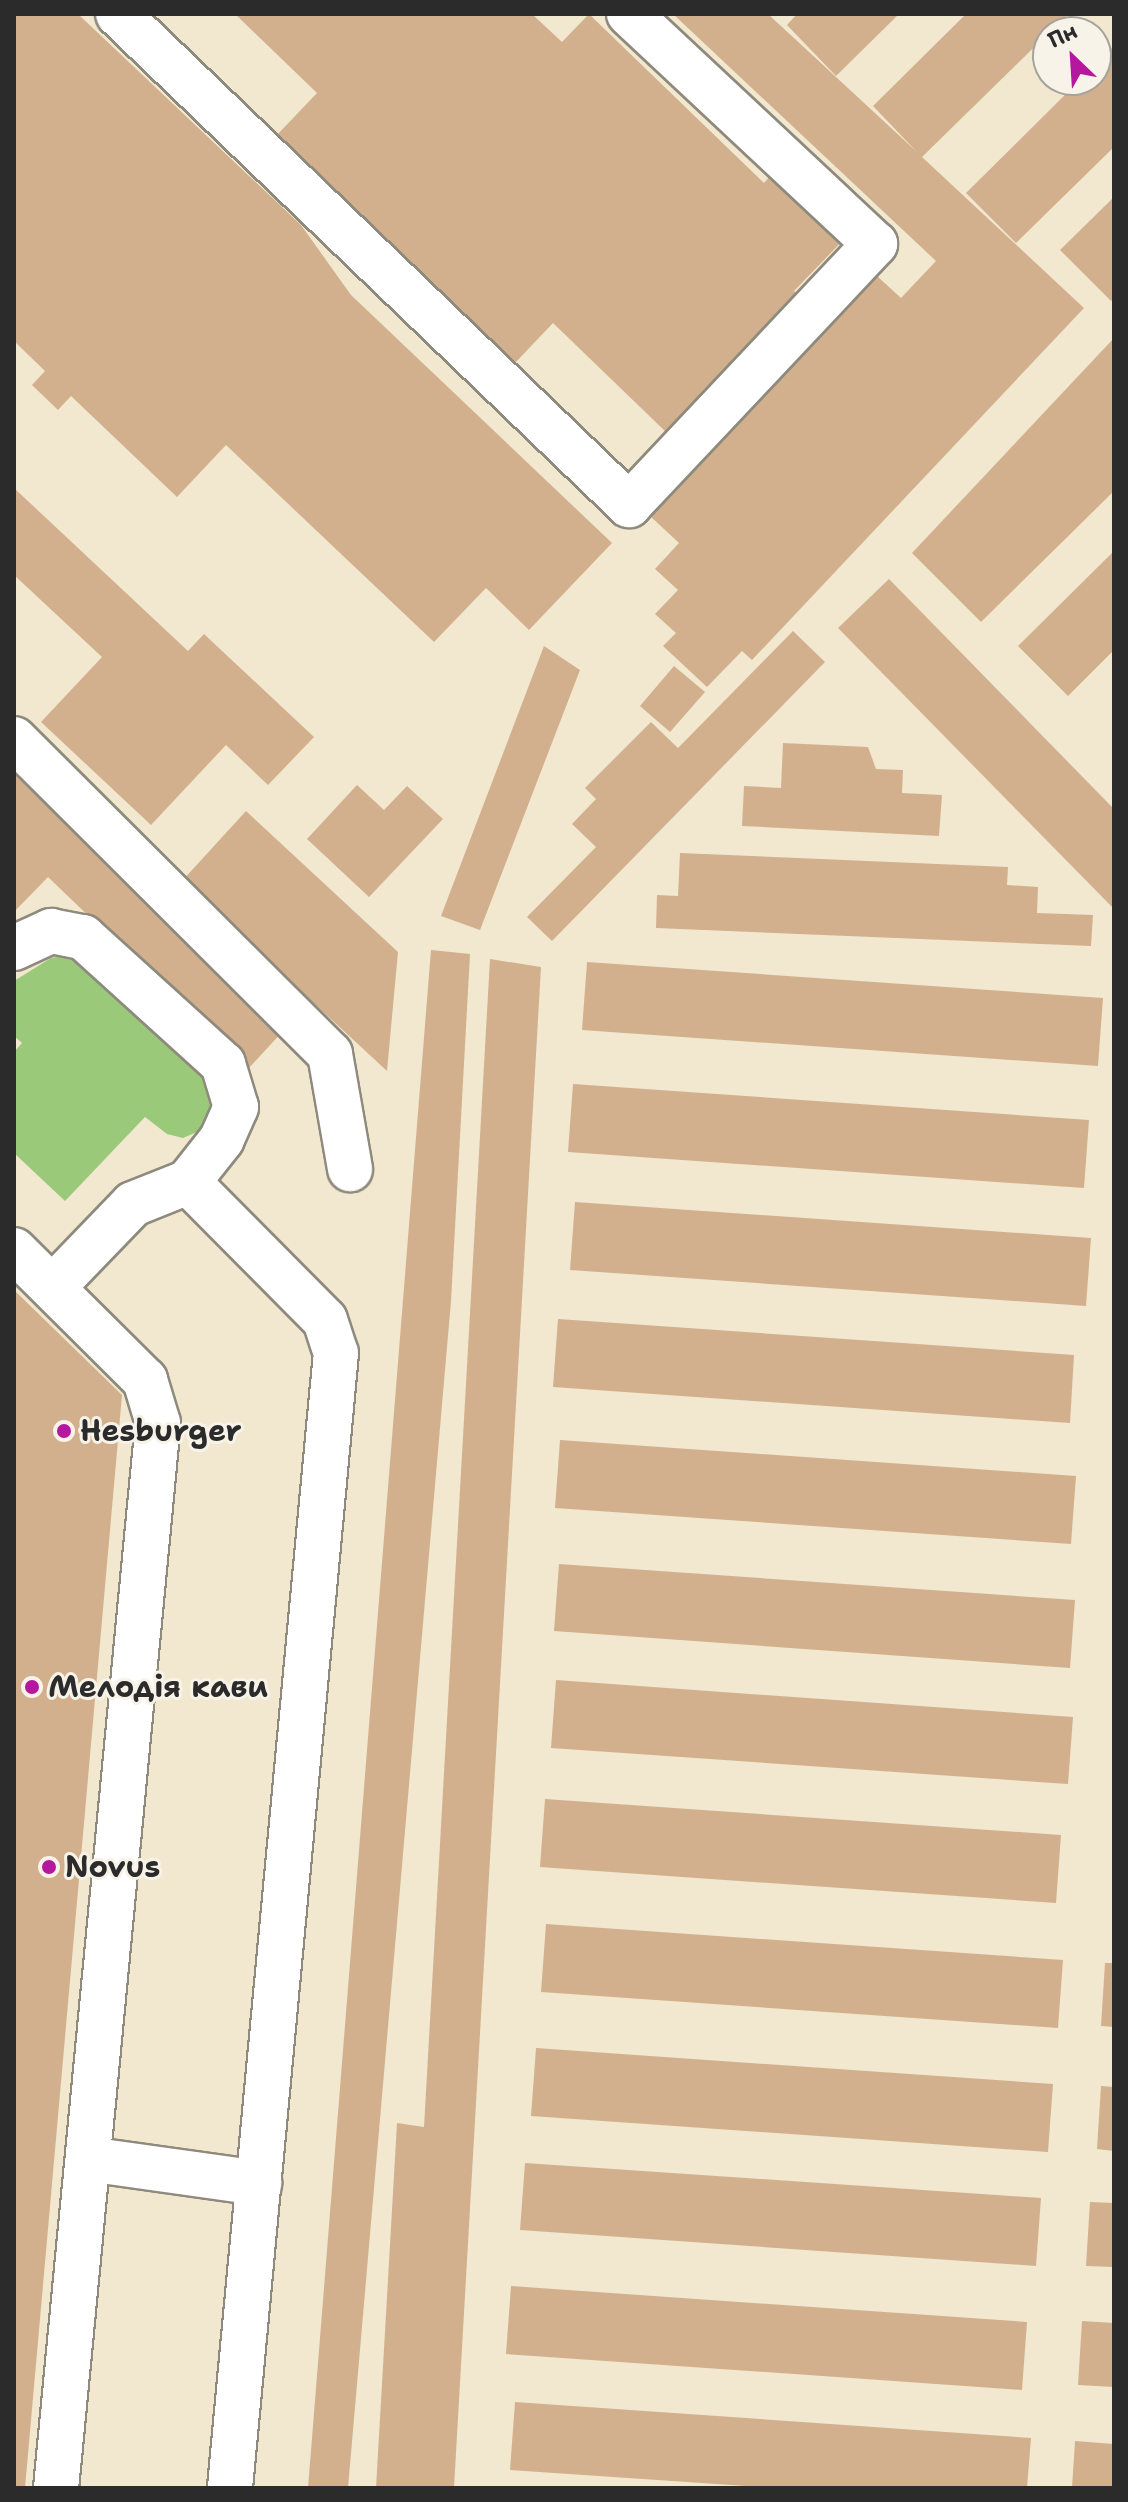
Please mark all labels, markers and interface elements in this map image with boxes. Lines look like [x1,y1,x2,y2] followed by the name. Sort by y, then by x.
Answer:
[1032,16,1112,96] north arrow
[1043,16,1082,55] text: Пн
[80,1413,242,1449] place label: Hesburger
[55,1422,73,1440] marker: Hesburger
[48,1669,268,1705] place label: Мелодія кави
[23,1678,41,1696] marker: Мелодія кави
[65,1849,160,1885] place label: Novus
[40,1858,58,1876] marker: Novus

